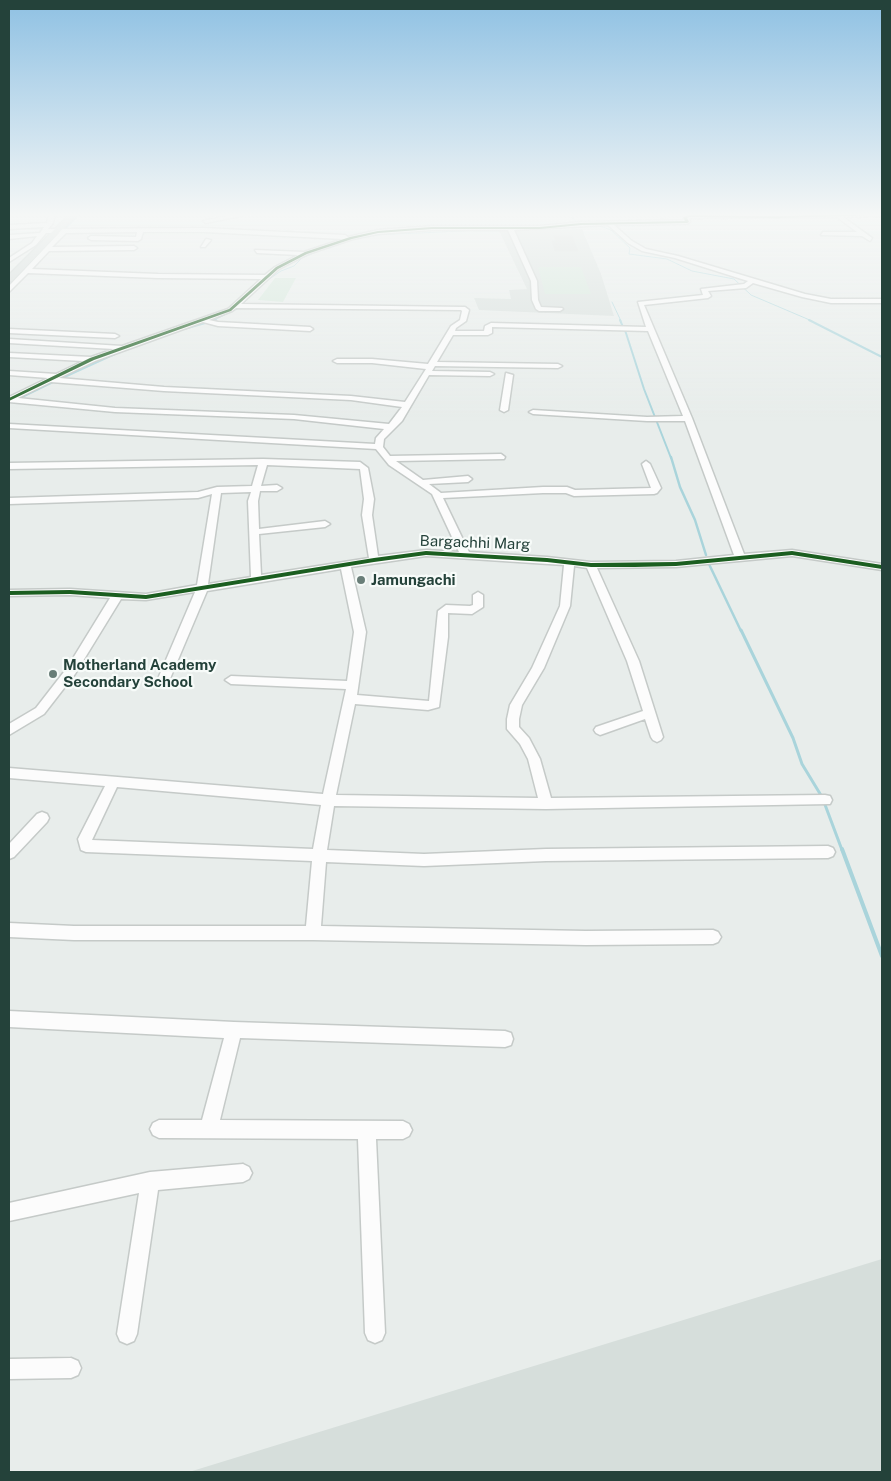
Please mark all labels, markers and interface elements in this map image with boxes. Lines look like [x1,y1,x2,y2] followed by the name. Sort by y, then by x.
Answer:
[419,532,531,554] street label: Bargachhi Marg
[371,571,456,589] place label: Jamungachi
[355,574,367,586] marker: Jamungachi
[63,656,216,691] place label: Motherland Academy Secondary School
[47,668,59,680] marker: Motherland Academy Secondary School

